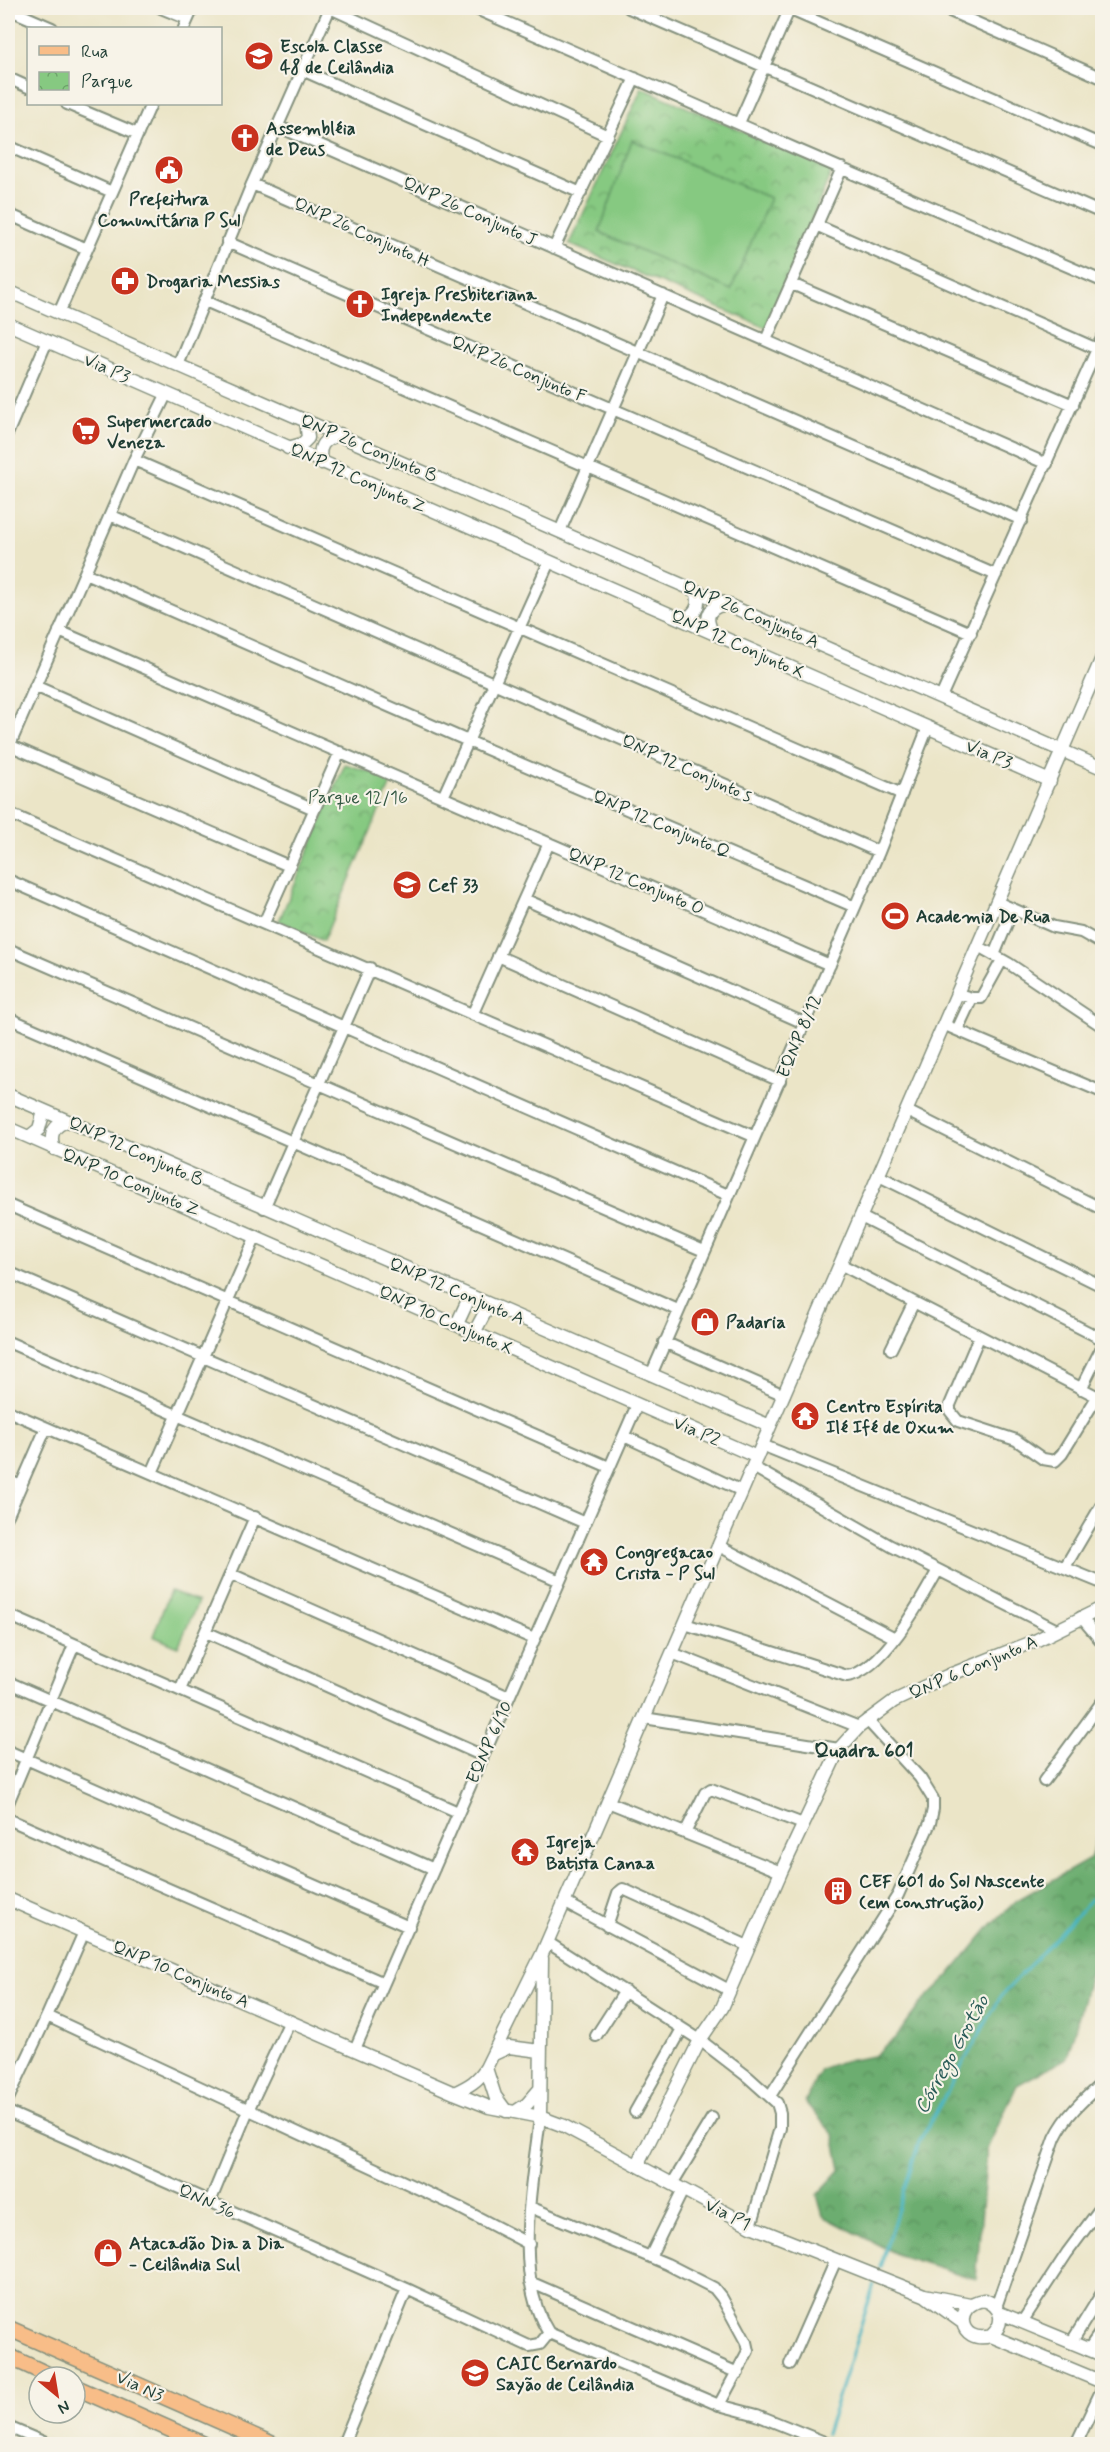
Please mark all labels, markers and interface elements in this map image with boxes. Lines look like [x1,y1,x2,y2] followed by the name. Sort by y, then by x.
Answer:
[27,27,222,105] legend
[280,35,394,80] place label: Escola Classe 48 de Ceilândia
[81,40,108,64] text: Rua
[243,40,275,72] school or university icon: Escola Classe 48 de Ceilândia
[81,70,133,94] text: Parque
[266,117,356,162] place label: Assembléia de Deus
[229,122,261,154] church icon: Assembléia de Deus
[153,154,185,186] public building icon: Prefeitura Comunitária P Sul
[399,171,541,252] street label: QNP 26 Conjunto J
[98,188,241,233] place label: Prefeitura Comunitária P Sul
[290,192,434,274] street label: QNP 26 Conjunto H
[109,265,141,297] pharmacy icon: Drogaria Messias
[146,270,280,294] place label: Drogaria Messias
[381,283,538,328] place label: Igreja Presbiteriana Independente
[344,288,376,320] church icon: Igreja Presbiteriana Independente
[447,331,590,409] street label: QNP 26 Conjunto F
[80,348,134,390] street label: Via P3
[296,409,441,489] street label: QNP 26 Conjunto B
[107,410,212,455] place label: Supermercado Veneza
[70,415,102,447] supermarket icon: Supermercado Veneza
[286,438,430,520] street label: QNP 12 Conjunto Z
[678,575,823,655] street label: QNP 26 Conjunto A
[667,605,808,685] street label: QNP 12 Conjunto X
[617,729,756,809] street label: QNP 12 Conjunto s
[962,734,1016,775] street label: Via P3
[589,785,734,865] street label: QNP 12 Conjunto Q
[308,786,408,810] park label: Parque 12/16
[564,842,707,921] street label: QNP 12 Conjunto O
[391,869,423,901] school or university icon: Cef 33
[428,874,479,898] place label: Cef 33
[879,900,911,932] sports icon: Academia De Rua
[916,905,1051,929] place label: Academia De Rua
[772,991,828,1082] street label: EQNP 8/12
[64,1111,207,1193] street label: QNP 12 Conjunto B
[58,1143,203,1223] street label: QNP 10 Conjunto Z
[385,1252,528,1331] street label: QNP 12 Conjunto A
[374,1280,517,1361] street label: QNP 10 Conjunto X
[689,1306,721,1338] shop icon: Padaria
[726,1311,786,1335] place label: Padaria
[826,1395,954,1440] place label: Centro Espírita Ilé Ifé de Oxum
[789,1400,821,1432] temple icon: Centro Espírita Ilé Ifé de Oxum
[669,1411,724,1453] street label: Via P2
[615,1541,715,1586] place label: Congregacao Crista - P Sul
[578,1546,610,1578] temple icon: Congregacao Crista - P Sul
[906,1630,1041,1706] street label: QNP 6 Conjunto A
[461,1697,519,1788] street label: EQNP 6/10
[814,1738,914,1765] district label: Quadra 601
[546,1831,655,1876] place label: Igreja Batista Canaa
[509,1836,541,1868] temple icon: Igreja Batista Canaa
[859,1870,1045,1915] place label: CEF 601 do Sol Nascente (em construção)
[822,1875,854,1907] building icon: CEF 601 do Sol Nascente (em construção)
[109,1935,253,2015] street label: QNP 10 Conjunto A
[909,1990,998,2120] water label: Córrego Grotão
[174,2179,239,2225] street label: QNN 36
[701,2193,754,2237] street label: Via P1
[129,2232,285,2277] place label: Atacadão Dia a Dia - Ceilândia Sul
[92,2237,124,2269] shop icon: Atacadão Dia a Dia - Ceilândia Sul
[496,2352,635,2397] place label: CAIC Bernardo Sayão de Ceilândia
[459,2357,491,2389] school or university icon: CAIC Bernardo Sayão de Ceilândia
[27,2365,87,2425] north arrow
[112,2366,167,2408] street label: Via N3
[54,2395,74,2418] text: N

